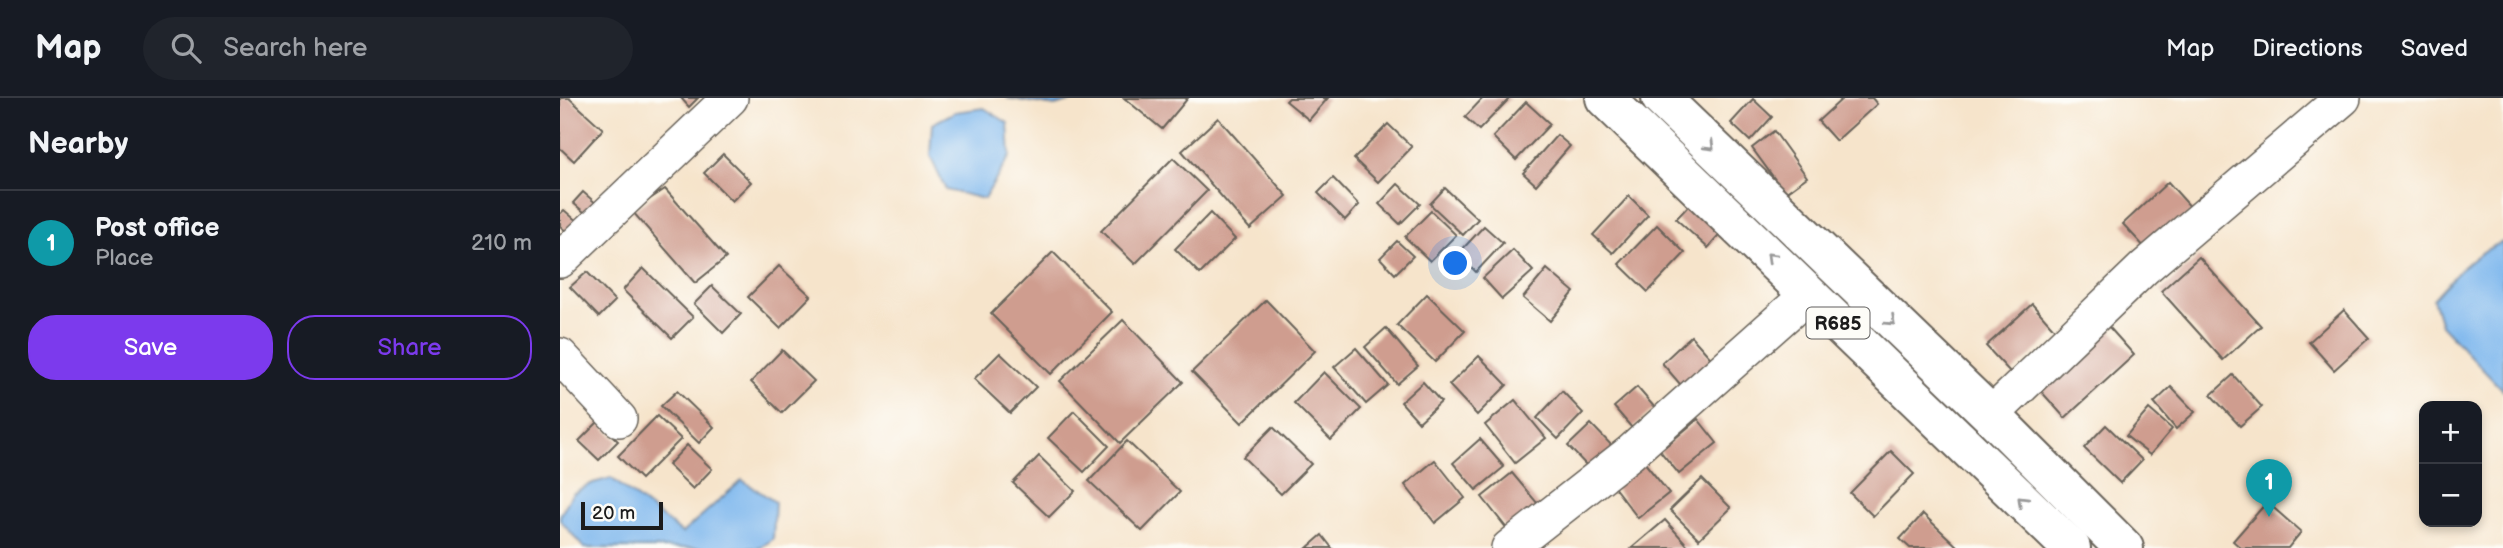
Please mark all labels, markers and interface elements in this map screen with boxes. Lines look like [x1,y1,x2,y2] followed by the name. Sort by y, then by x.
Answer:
[143,17,633,80] search box
[35,28,101,68] text: Map
[167,29,205,67] icon: search
[223,33,367,64] text: Search here
[2166,34,2214,63] text: Map
[2252,34,2363,63] text: Directions
[2401,34,2468,63] text: Saved
[28,126,128,162] text: Nearby
[1702,137,1715,150] one-way arrow
[95,213,219,244] text: Post office
[46,229,56,257] text: 1
[471,229,532,257] text: 210 m
[95,244,153,272] text: Place
[1438,246,1472,280] your location
[1766,253,1779,266] one-way arrow
[1806,308,1870,339] road number: R685
[1883,312,1896,325] one-way arrow
[28,315,273,380] button: Save
[287,315,532,380] button: Share
[2419,401,2482,527] map controls
[2419,401,2482,464] button: +
[2246,459,2292,517] pin: 1
[2419,464,2482,527] button: −
[2017,496,2030,509] one-way arrow
[581,499,663,531] scale bar
[592,502,635,525] text: 20 m

